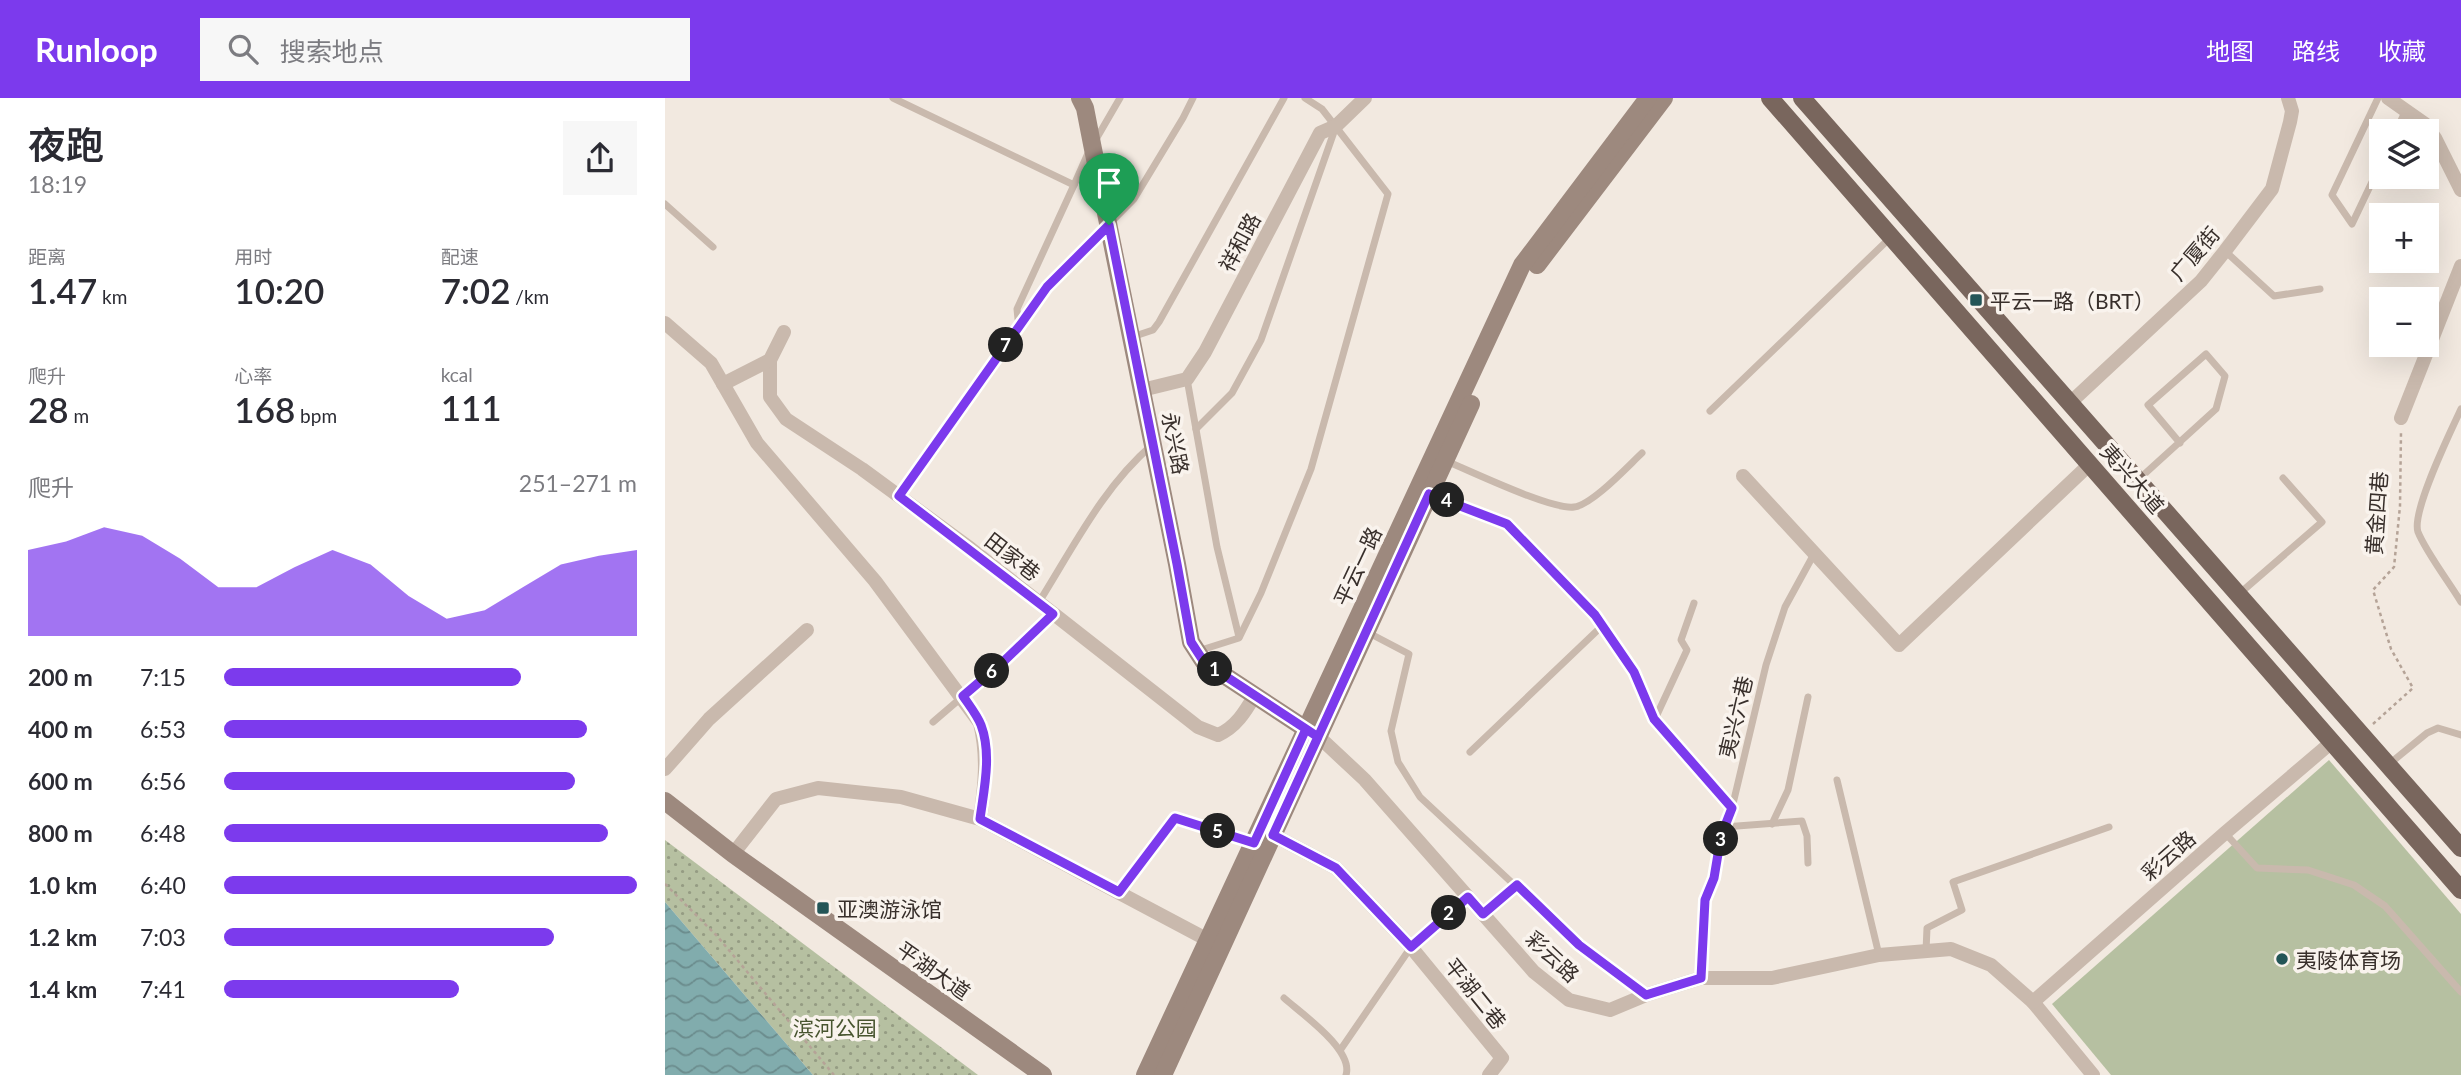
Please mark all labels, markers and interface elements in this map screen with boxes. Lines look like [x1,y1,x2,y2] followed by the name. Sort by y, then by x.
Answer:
[200,18,690,81] search box
[35,29,158,69] text: Runloop
[224,30,262,68] icon: search
[280,35,384,67] text: 搜索地点
[2206,36,2254,65] text: 地图
[2292,36,2340,65] text: 路线
[2378,36,2426,65] text: 收藏
[2369,119,2439,357] map controls
[2369,119,2439,189] button: layers
[28,121,104,167] text: 夜跑
[563,121,637,195] button: share
[1079,153,1139,225] pin
[1090,164,1128,202] icon: arrive
[28,170,87,198] text: 18:19
[2369,203,2439,273] button: +
[1213,208,1265,276] street label: 祥和路
[2164,221,2224,285] street label: 广厦街
[28,245,66,268] text: 距离
[234,245,272,268] text: 用时
[441,245,479,268] text: 配速
[28,269,97,311] text: 1.47
[234,269,324,311] text: 10:20
[441,269,510,311] text: 7:02
[97,285,127,308] text: km
[510,285,549,308] text: /km
[2369,287,2439,357] button: −
[1990,288,2155,313] place label: 平云一路（BRT）
[1968,292,1984,308] marker: 平云一路（BRT）
[989,328,1023,362] pin: 7
[1000,333,1011,356] text: 7
[441,363,473,386] text: kcal
[28,364,66,387] text: 爬升
[234,364,272,387] text: 心率
[441,386,502,428] text: 111
[28,388,69,430] text: 28
[234,388,295,430] text: 168
[69,404,89,427] text: m
[295,404,337,427] text: bpm
[1158,410,1194,476] street label: 永兴路
[2096,438,2170,518] street label: 夷兴大道
[519,469,637,497] text: 251–271 m
[2361,470,2391,556] street label: 黄金四巷
[28,473,74,501] text: 爬升
[1429,482,1465,518] pin: 4
[1441,488,1452,511] text: 4
[1328,523,1386,609] street label: 平云一路
[980,527,1046,585] street label: 田家巷
[1197,652,1233,686] pin: 1
[975,654,1009,688] pin: 6
[1209,657,1220,680] text: 1
[986,659,997,682] text: 6
[28,663,93,691] text: 200 m
[140,663,186,691] text: 7:15
[1713,673,1757,761] street label: 夷兴六巷
[28,715,93,743] text: 400 m
[140,715,186,743] text: 6:53
[28,767,93,795] text: 600 m
[140,767,186,795] text: 6:56
[1201,814,1235,848] pin: 5
[28,819,93,847] text: 800 m
[140,819,186,847] text: 6:48
[1212,819,1223,842] text: 5
[1703,822,1739,856] pin: 3
[2136,825,2200,885] street label: 彩云路
[1715,827,1726,850] text: 3
[28,871,97,899] text: 1.0 km
[140,871,186,899] text: 6:40
[837,896,942,921] place label: 亚澳游泳馆
[1431,896,1467,930] pin: 2
[815,900,831,916] marker: 亚澳游泳馆
[1443,901,1454,924] text: 2
[28,923,97,951] text: 1.2 km
[140,923,186,951] text: 7:03
[1521,925,1585,987] street label: 彩云路
[892,936,976,1004] street label: 平湖大道
[2296,947,2401,972] place label: 夷陵体育场
[2274,951,2290,967] marker: 夷陵体育场
[1440,952,1512,1034] street label: 平湖二巷
[28,975,97,1003] text: 1.4 km
[140,975,186,1003] text: 7:41
[793,1015,877,1040] park label: 滨河公园

